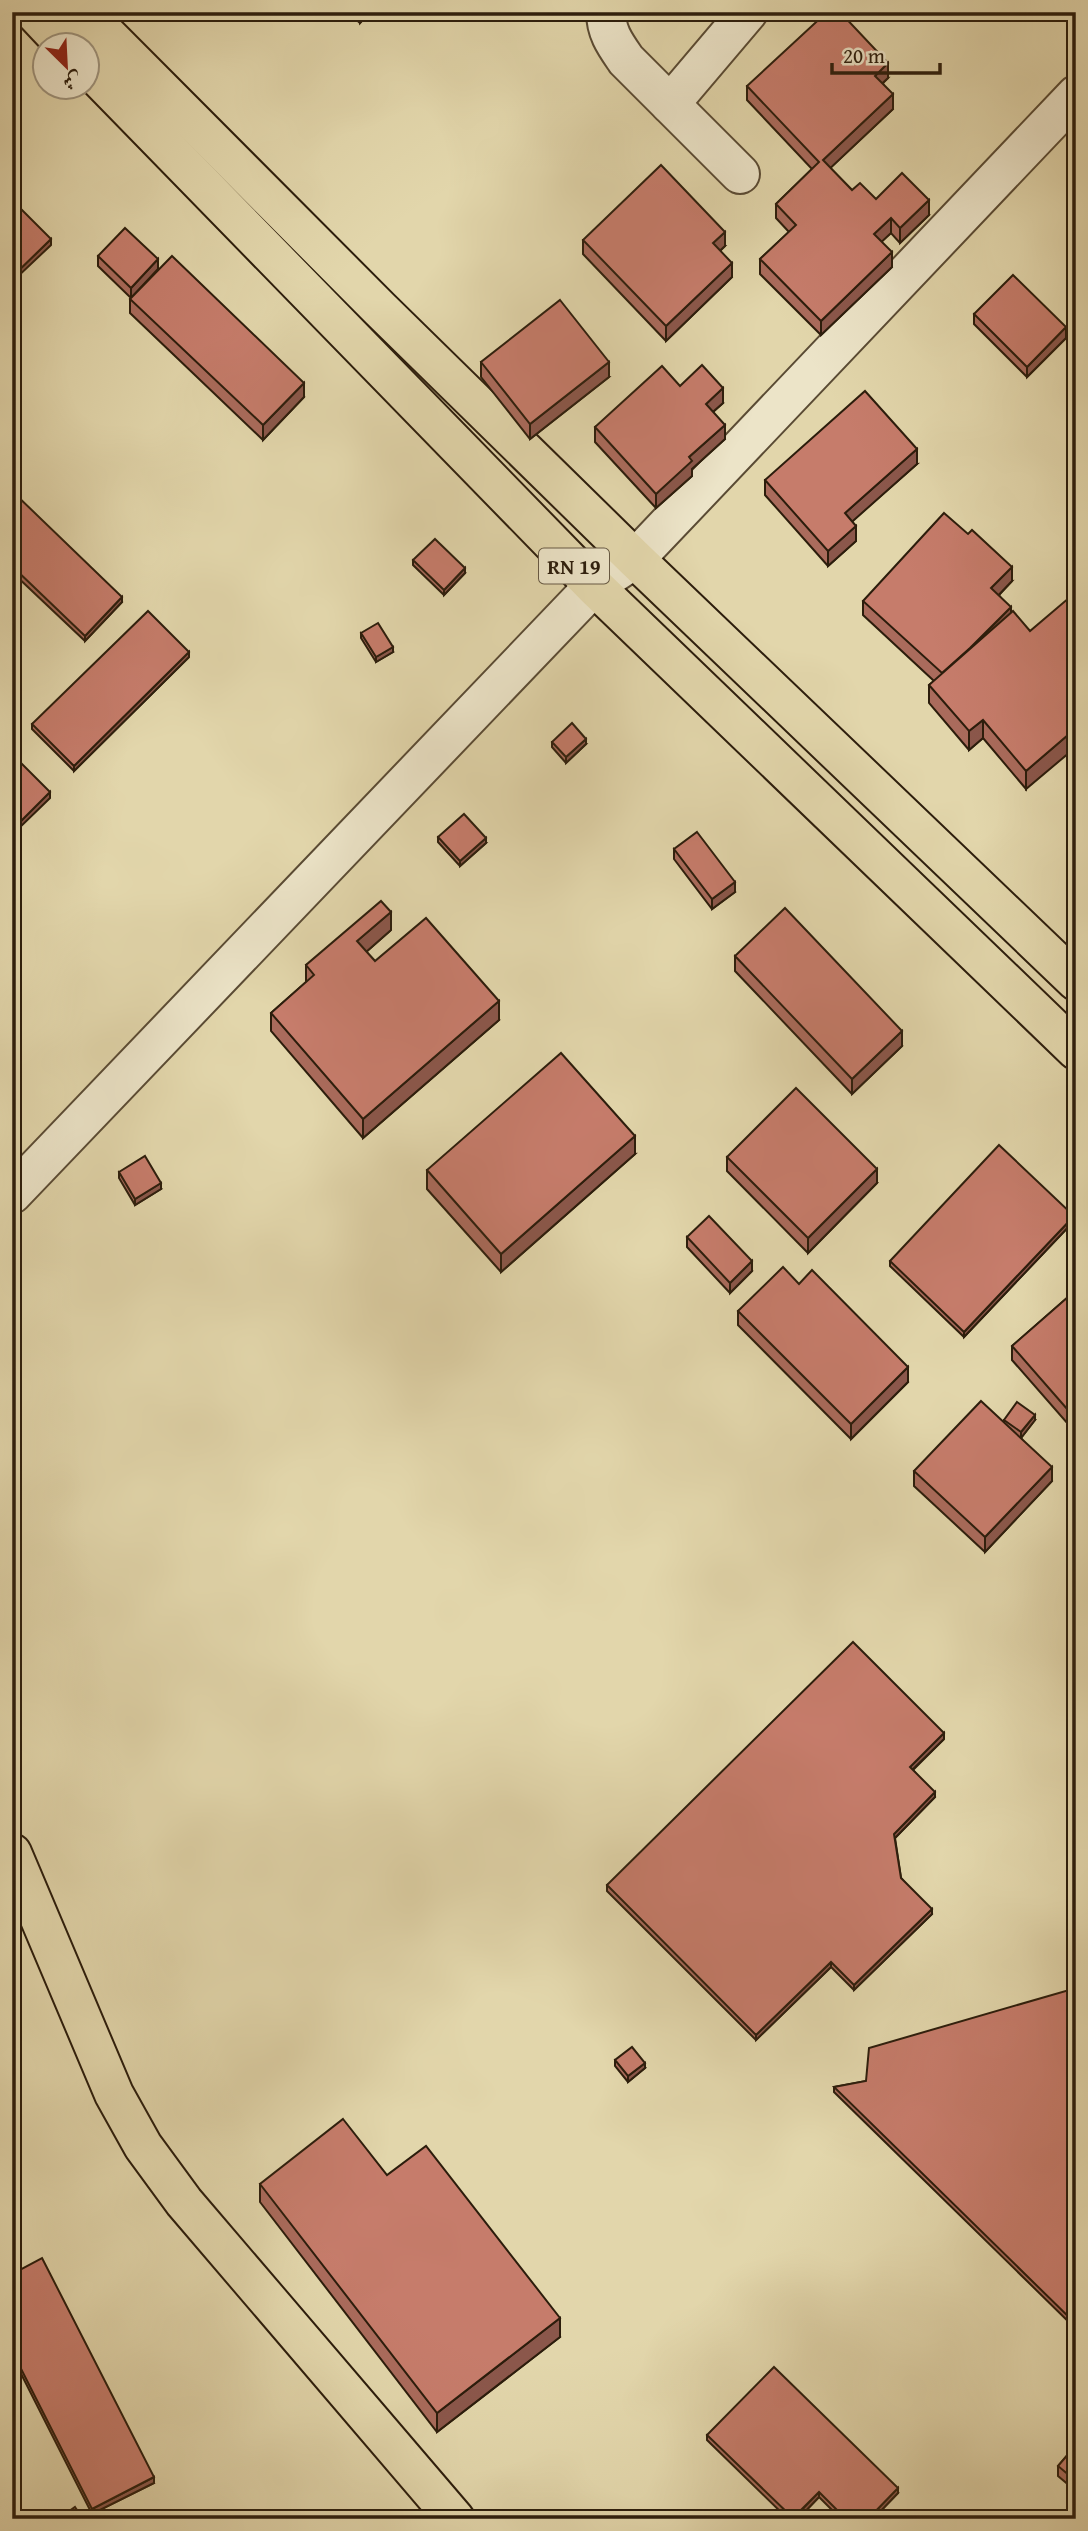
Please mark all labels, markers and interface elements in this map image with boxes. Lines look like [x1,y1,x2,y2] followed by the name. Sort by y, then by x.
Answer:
[32,32,102,102] north arrow
[832,32,941,76] scale bar
[843,40,885,71] text: 20 m
[59,65,87,98] text: ش
[539,548,609,584] road number: RN 19

